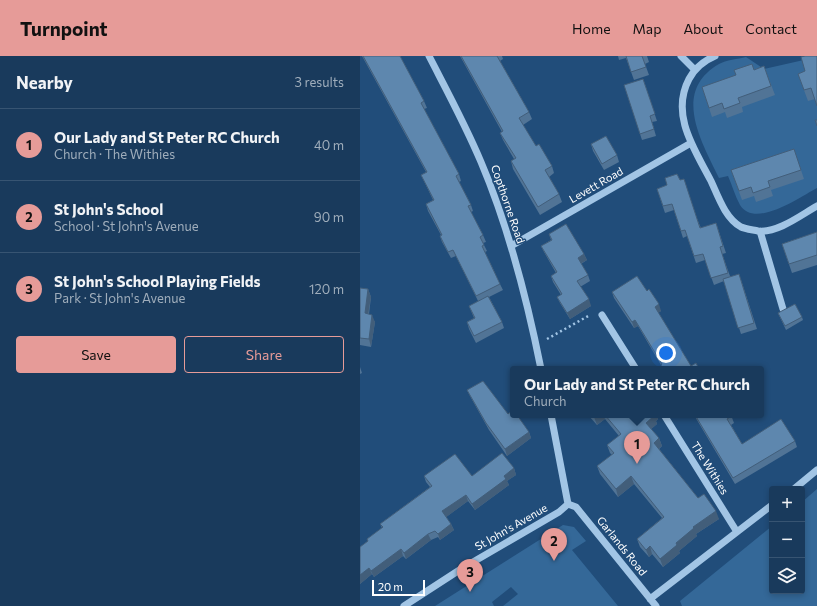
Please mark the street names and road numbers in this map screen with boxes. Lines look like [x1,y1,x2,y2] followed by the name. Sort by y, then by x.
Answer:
[489,163,528,245] street label: Copthorne Road
[567,164,625,205] street label: Levett Road
[689,439,732,497] street label: The Withies
[472,501,550,553] street label: St John's Avenue
[595,514,650,578] street label: Garlands Road

